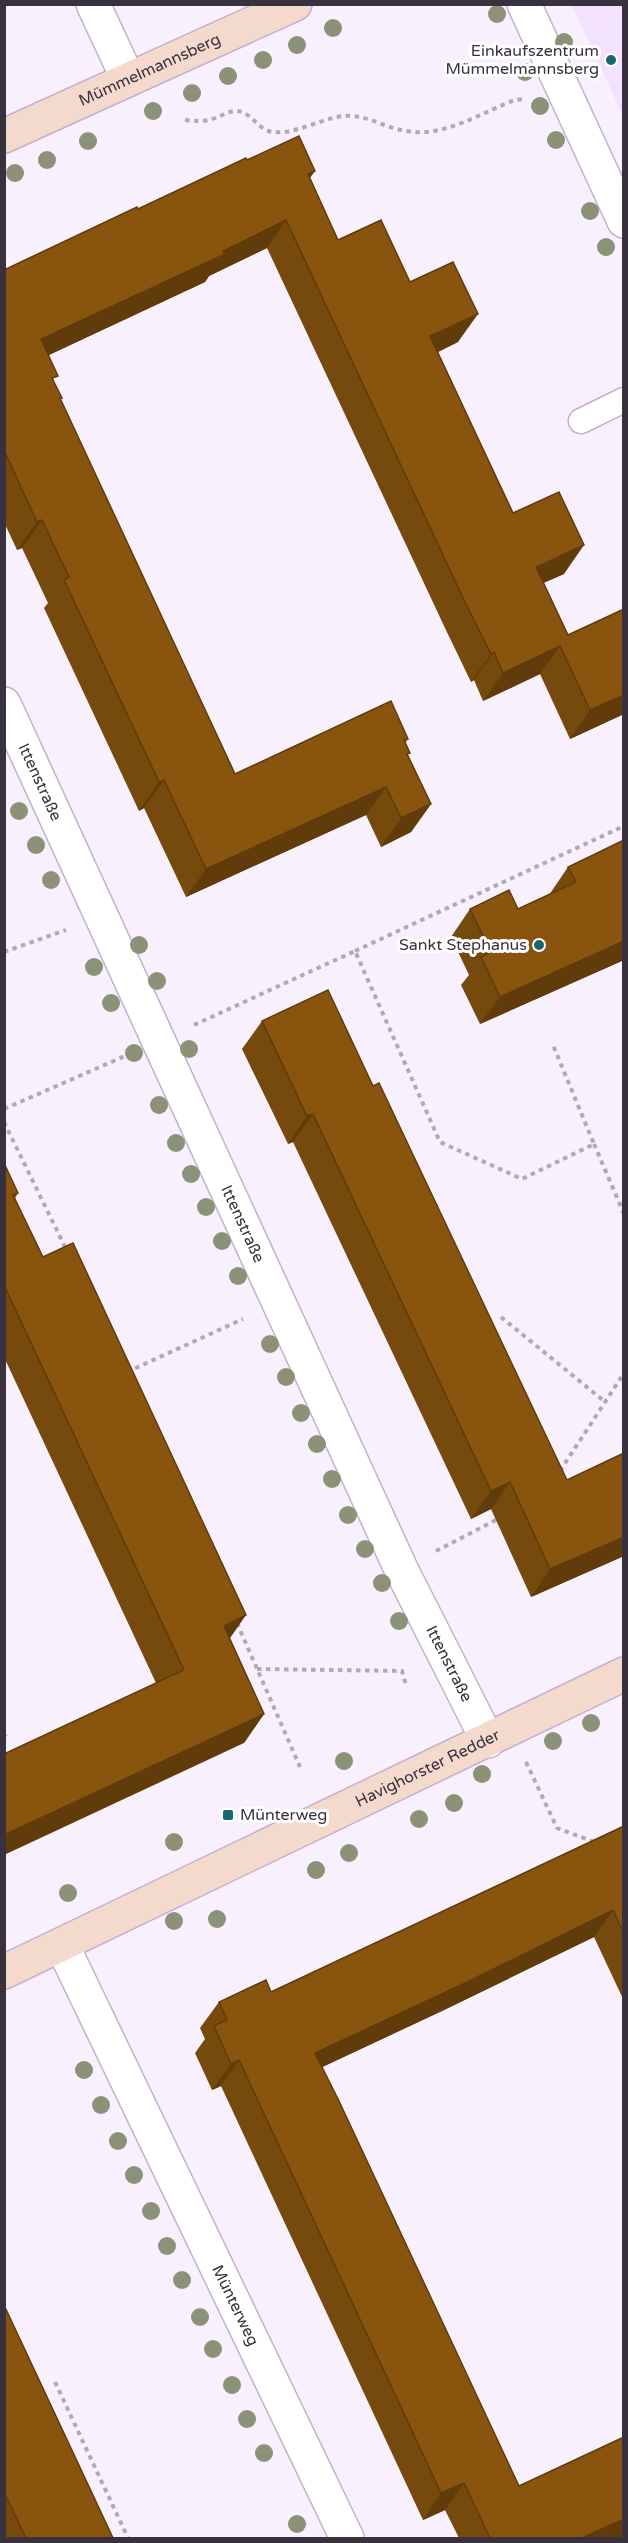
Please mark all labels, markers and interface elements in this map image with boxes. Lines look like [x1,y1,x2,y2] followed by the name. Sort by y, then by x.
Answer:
[76,29,224,111] street label: Mümmelmannsberg
[446,41,599,79] place label: Einkaufszentrum Mümmelmannsberg
[604,53,618,67] marker: Einkaufszentrum Mümmelmannsberg
[13,740,66,824] street label: Ittenstraße
[399,935,527,955] place label: Sankt Stephanus
[532,938,546,952] marker: Sankt Stephanus
[216,1182,269,1266] street label: Ittenstraße
[421,1622,477,1705] street label: Ittenstraße
[352,1725,504,1812] street label: Havighorster Redder
[240,1805,327,1825] place label: Münterweg
[221,1808,235,1822] marker: Münterweg
[207,2262,263,2349] street label: Münterweg

